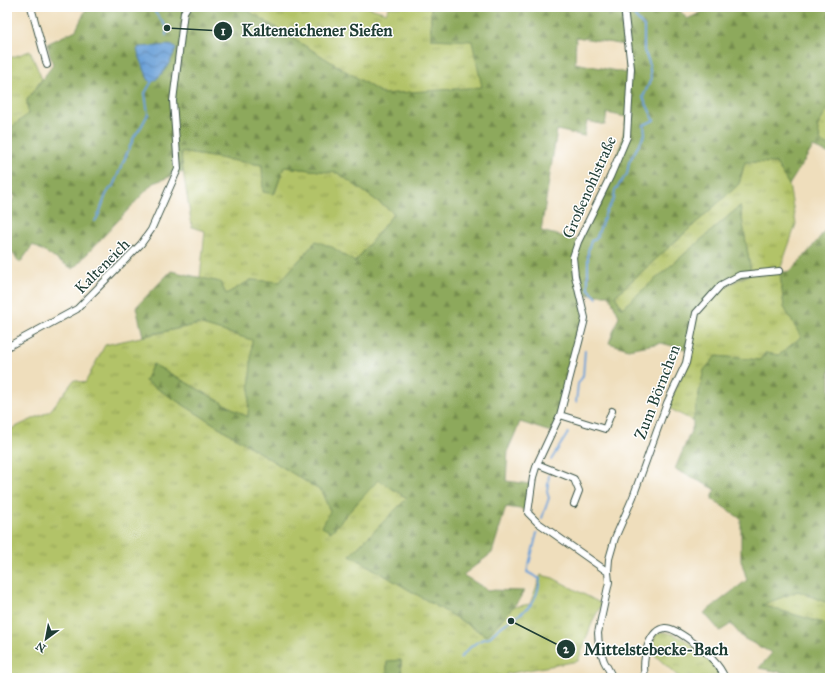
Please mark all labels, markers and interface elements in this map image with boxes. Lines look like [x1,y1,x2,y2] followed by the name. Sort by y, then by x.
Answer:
[213,16,400,45] callout: Kalteneichener Siefen
[241,20,393,41] text: Kalteneichener Siefen
[221,24,226,38] text: 1
[558,133,620,241] street label: Großenohlstraße
[71,234,134,297] street label: Kalteneich
[630,342,684,442] street label: Zum Börnchen
[26,619,66,659] north arrow
[556,634,737,663] callout: Mittelstebecke-Bach
[33,639,48,655] text: N
[584,639,729,660] text: Mittelstebecke-Bach
[563,642,570,656] text: 2

